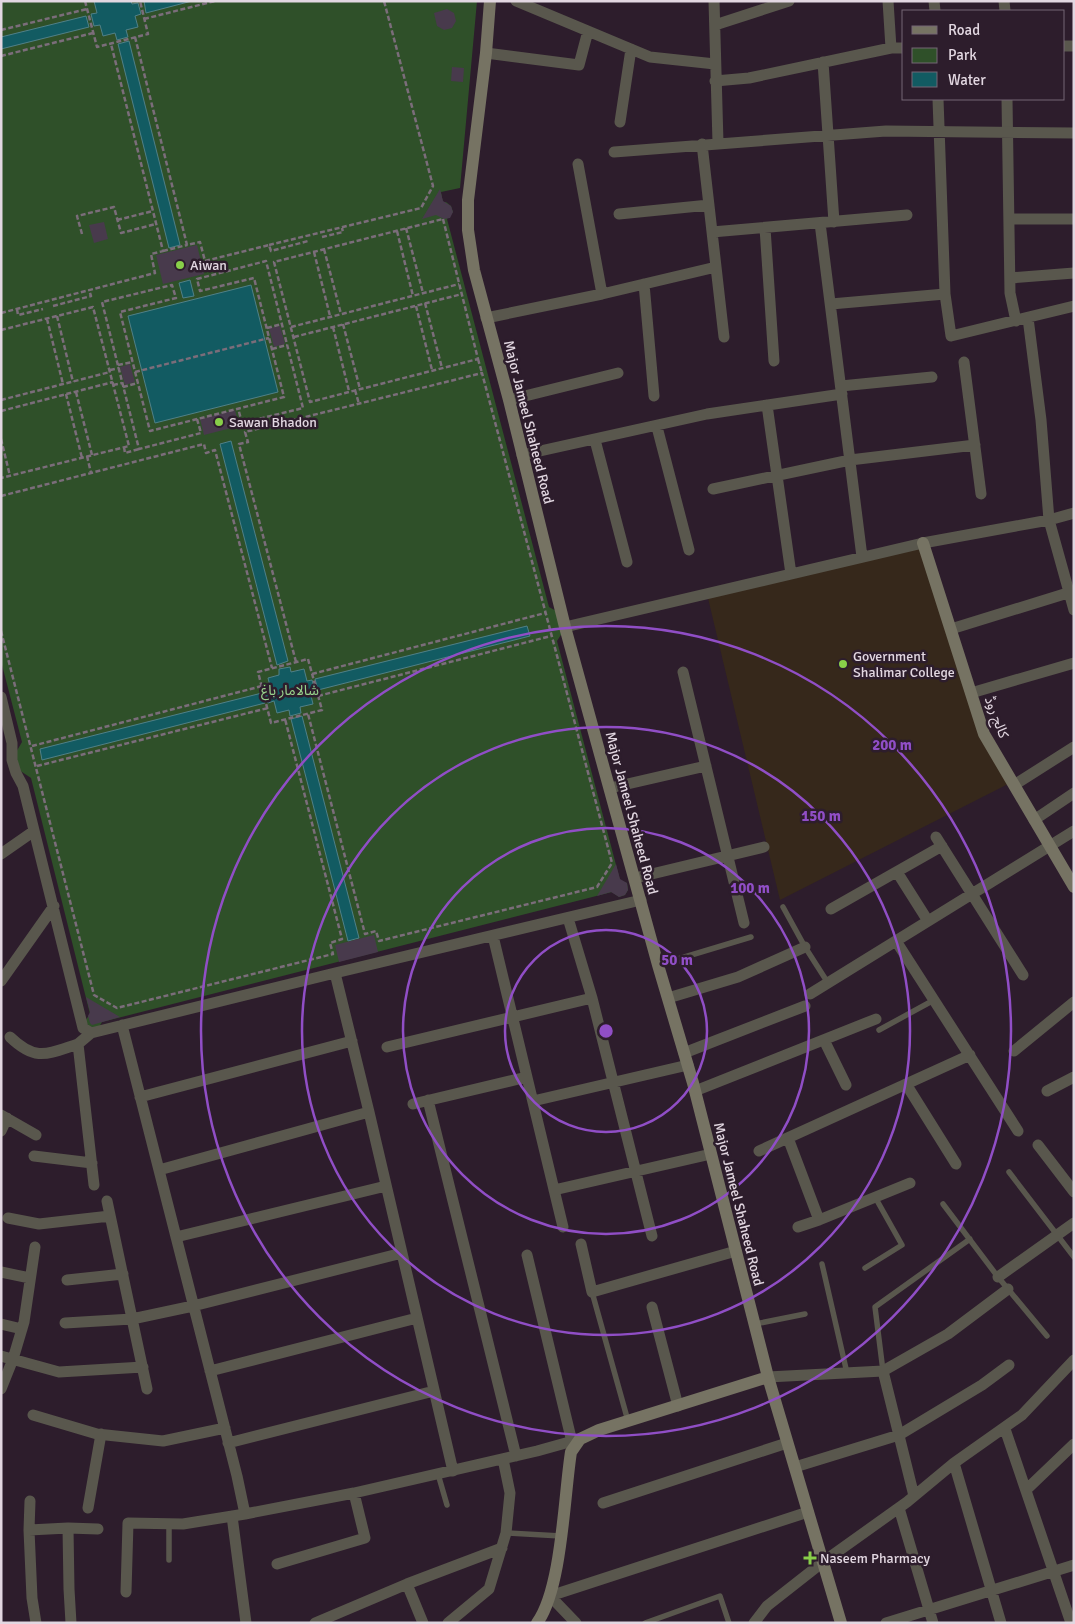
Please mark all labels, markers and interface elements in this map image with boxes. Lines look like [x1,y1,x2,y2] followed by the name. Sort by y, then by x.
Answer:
[902,10,1065,100] legend
[948,21,980,39] text: Road
[948,46,977,64] text: Park
[948,71,986,89] text: Water
[190,257,227,274] place label: Aiwan
[174,259,186,271] marker: Aiwan
[500,339,557,506] street label: Major Jameel Shaheed Road
[229,414,317,431] place label: Sawan Bhadon
[213,416,225,428] marker: Sawan Bhadon
[853,648,955,681] place label: Government Shalimar College
[837,658,849,670] marker: Government Shalimar College
[261,682,319,701] park label: شالامار باغ
[979,694,1012,742] street label: کالج روڈ
[602,730,661,896] street label: Major Jameel Shaheed Road
[872,736,912,754] text: 200 m
[801,807,841,825] text: 150 m
[730,879,770,897] text: 100 m
[661,951,693,969] text: 50 m
[597,1022,615,1040] centre of rings
[710,1121,767,1288] street label: Major Jameel Shaheed Road
[820,1550,931,1567] place label: Naseem Pharmacy
[804,1552,816,1564] marker: Naseem Pharmacy

